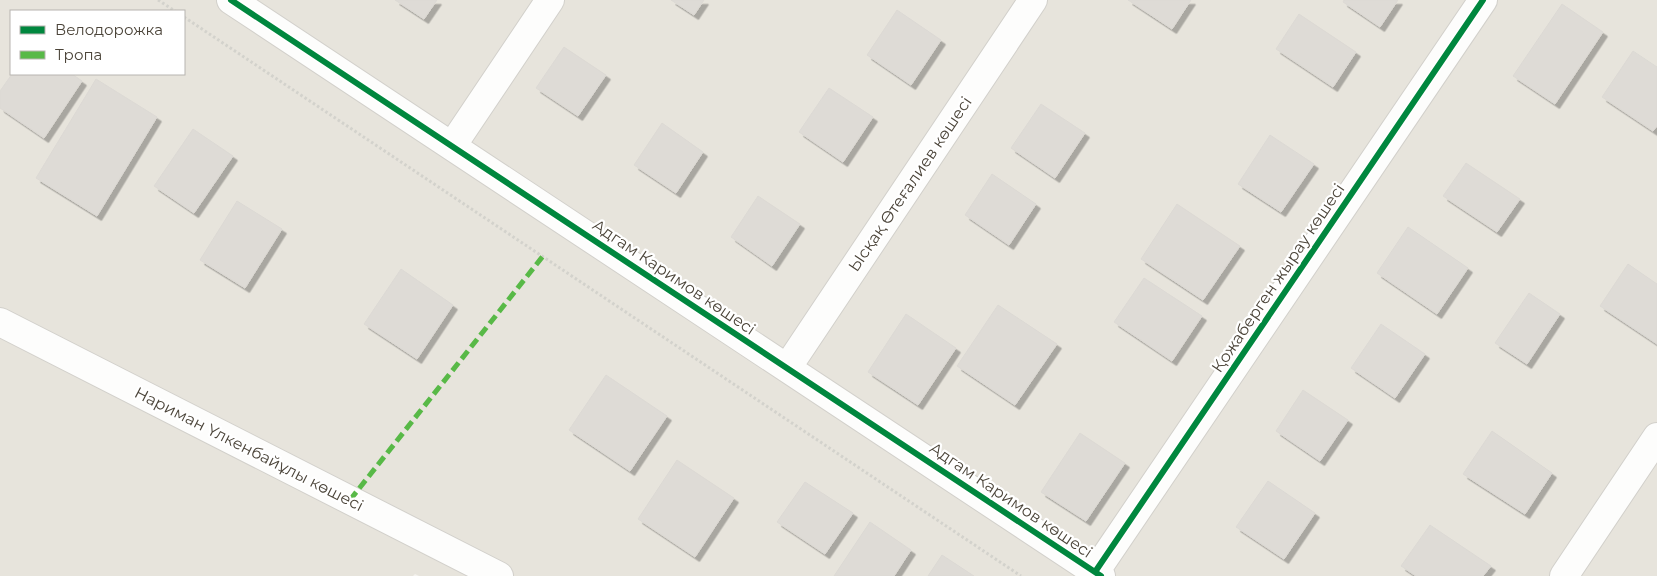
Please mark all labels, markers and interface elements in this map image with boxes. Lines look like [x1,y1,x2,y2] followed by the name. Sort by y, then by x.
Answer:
[10,10,185,75] legend
[55,20,163,39] text: Велодорожка
[55,45,102,64] text: Тропа
[844,93,976,275] street label: Ысқақ Өтеғалиев көшесі
[1208,180,1348,376] street label: Қожаберген жырау көшесі
[589,215,759,339] street label: Адгам Каримов көшесі
[131,383,367,515] street label: Нариман Үлкенбайұлы көшесі
[926,438,1096,562] street label: Адгам Каримов көшесі

